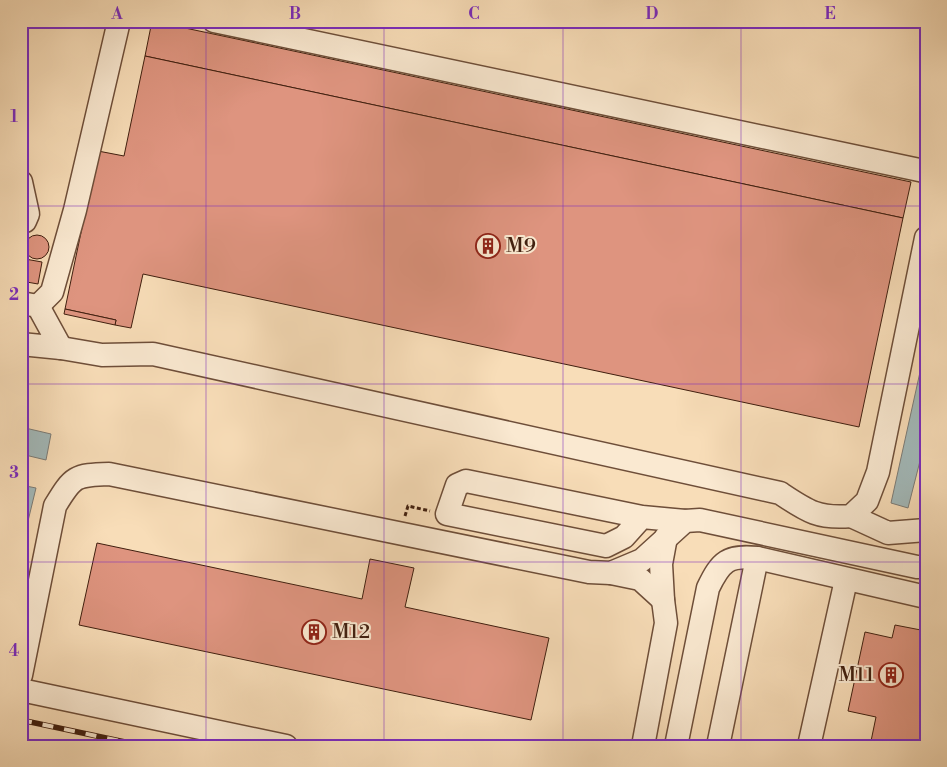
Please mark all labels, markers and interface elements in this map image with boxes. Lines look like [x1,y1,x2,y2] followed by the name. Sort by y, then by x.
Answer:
[110,4,123,24] text: A
[289,4,301,24] text: B
[468,4,480,24] text: C
[646,4,659,24] text: D
[824,4,836,24] text: E
[10,107,18,127] text: 1
[475,233,501,259] building icon: M9
[506,234,536,259] place label: M9
[9,285,19,305] text: 2
[9,463,19,483] text: 3
[301,619,327,645] building icon: M12
[332,620,370,645] place label: M12
[9,641,20,661] text: 4
[878,662,904,688] building icon: M11
[838,663,874,688] place label: M11

